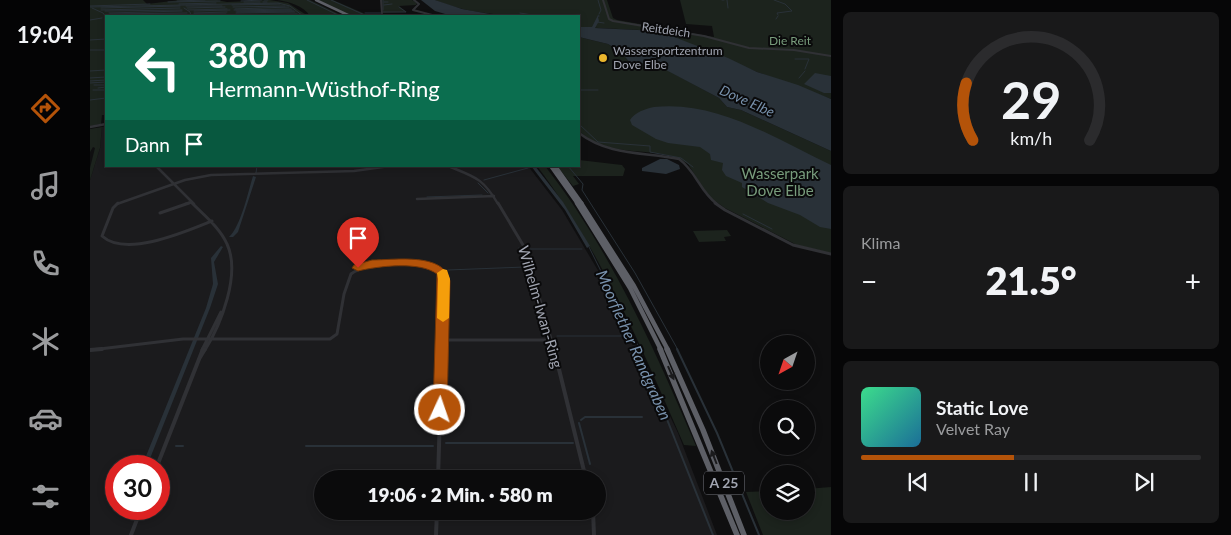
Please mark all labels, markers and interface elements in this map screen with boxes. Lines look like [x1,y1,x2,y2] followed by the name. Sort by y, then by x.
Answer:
[641,19,691,40] street label: Reitdeich
[17,21,73,48] text: 19:04
[208,33,307,75] text: 380 m
[769,33,812,48] park label: Die Reit
[125,35,190,100] icon: left
[613,43,723,72] place label: Wassersportzentrum Dove Elbe
[597,52,609,64] marker: Wassersportzentrum Dove Elbe
[1001,68,1061,130] text: 29
[208,75,440,102] text: Hermann-Wüsthof-Ring
[717,81,777,120] water label: Dove Elbe
[28,91,63,126] icon: directions
[1010,127,1052,149] text: km/h
[180,130,208,158] icon: arrive
[125,133,170,156] text: Dann
[741,164,819,199] park label: Wasserpark Dove Elbe
[28,168,63,203] icon: music
[337,217,379,268] pin
[344,224,372,252] icon: arrive
[861,233,900,252] text: Klima
[515,243,567,370] street label: Wilhelm-Iwan-Ring
[28,246,63,281] icon: phone
[985,257,1077,303] text: 21.5°
[861,264,877,298] text: −
[1185,264,1201,298] text: +
[593,267,676,423] water label: Moorflether Randgraben
[28,324,63,359] icon: climate
[760,335,815,390] north arrow
[760,335,815,520] map controls
[667,366,675,380] one-way arrow
[413,383,465,435] position arrow
[936,396,1028,419] text: Static Love
[760,400,815,455] button: search
[28,401,63,436] icon: car
[936,419,1010,438] text: Velvet Ray
[710,449,718,464] one-way arrow
[105,455,170,520] speed limit sign: 30
[760,465,815,520] button: layers
[904,468,932,496] icon: previous
[1017,468,1045,496] icon: pause
[1130,468,1158,496] icon: next
[704,472,744,494] road number: A 25
[28,479,63,514] icon: filters
[367,483,553,506] text: 19:06 · 2 Min. · 580 m

